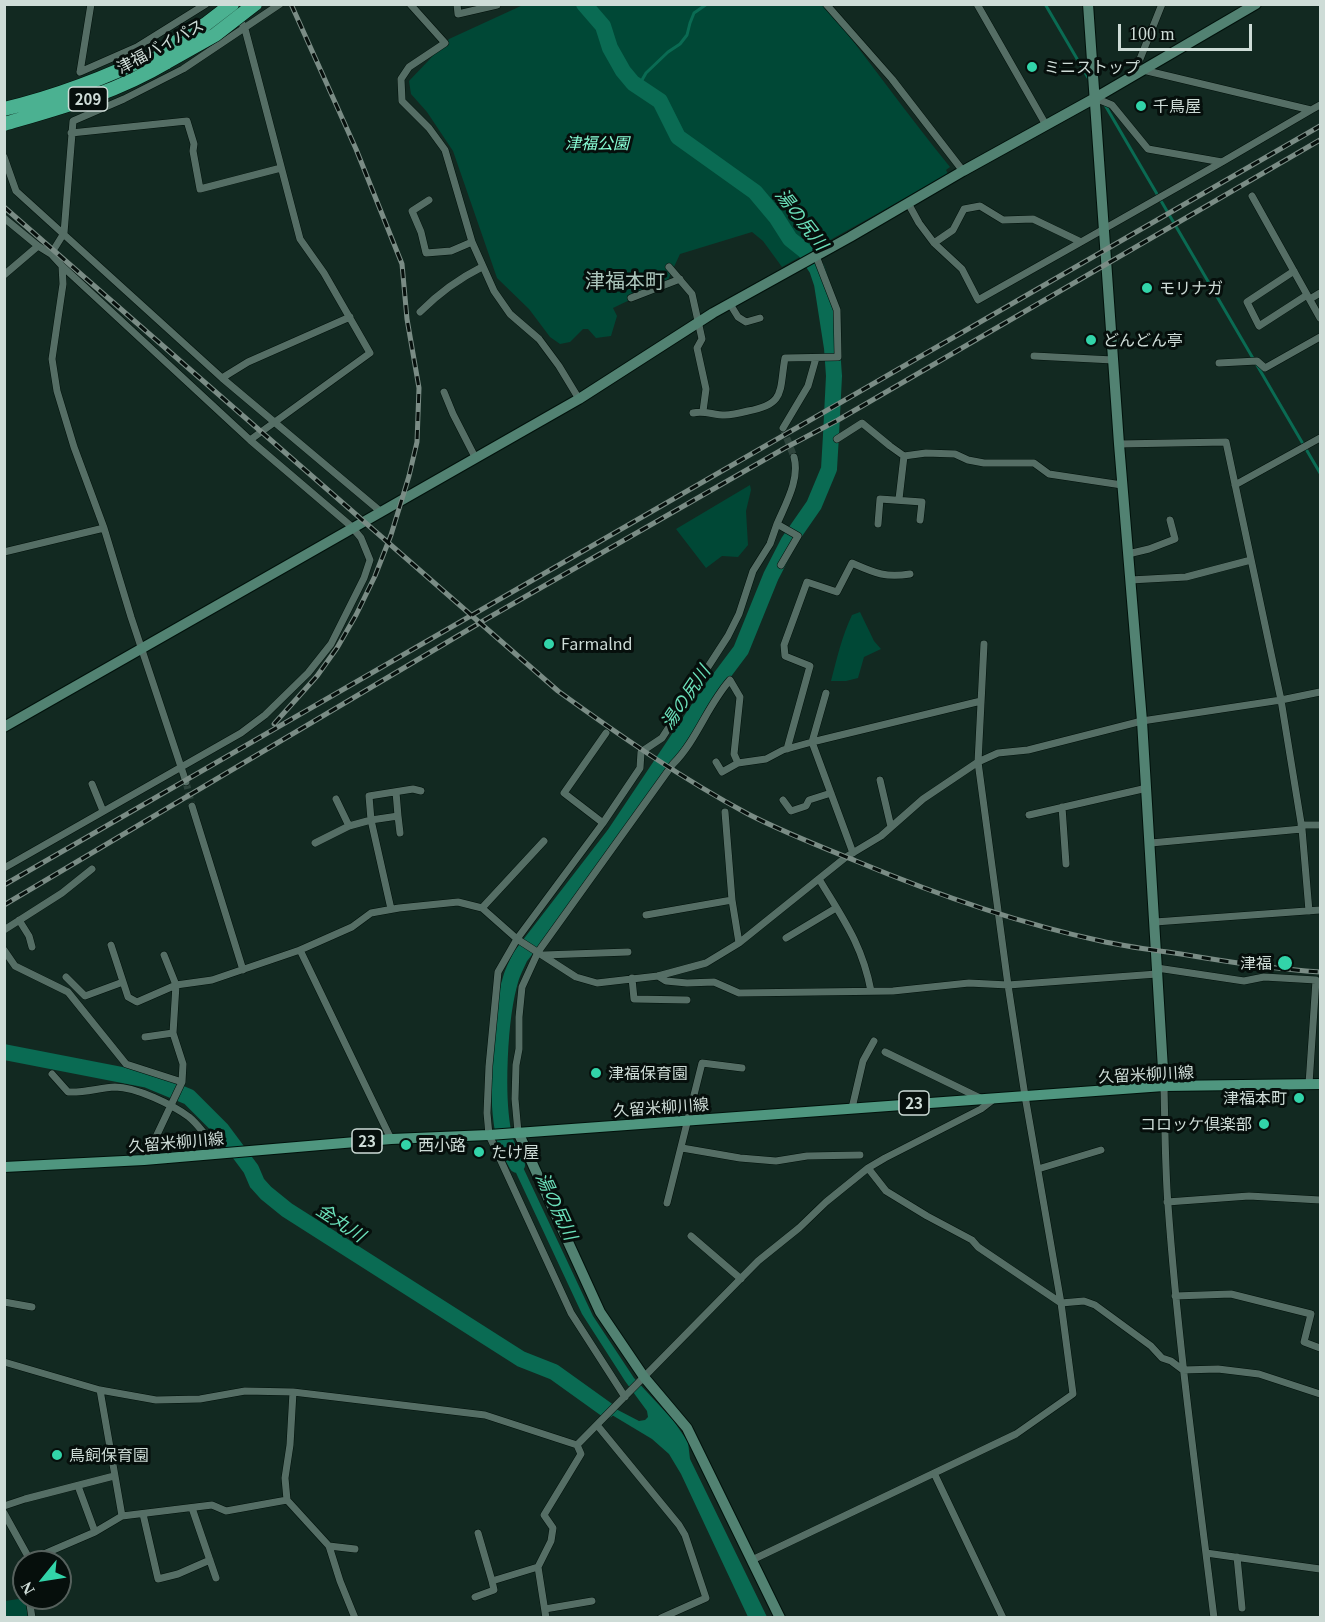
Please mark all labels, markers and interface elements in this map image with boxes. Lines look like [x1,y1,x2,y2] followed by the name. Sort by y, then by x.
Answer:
[1121,12,1254,50] scale bar
[113,15,207,77] street label: 津福バイパス
[1129,24,1175,44] text: 100 m
[1044,57,1140,77] place label: ミニストップ
[1025,60,1039,74] marker: ミニストップ
[68,87,107,111] road number: 209
[1153,96,1201,116] place label: 千鳥屋
[1134,99,1148,113] marker: 千鳥屋
[565,133,629,153] park label: 津福公園
[771,184,833,254] water label: 湯の尻川
[585,268,665,292] district label: 津福本町
[1159,278,1223,298] place label: モリナガ
[1140,281,1154,295] marker: モリナガ
[1103,330,1183,350] place label: どんどん亭
[1084,333,1098,347] marker: どんどん亭
[561,634,632,654] place label: Farmalnd
[542,637,556,651] marker: Farmalnd
[656,661,714,733] water label: 湯の尻川
[1240,953,1272,973] place label: 津福
[1276,954,1294,972] marker: 津福
[1098,1062,1194,1086] street label: 久留米柳川線
[608,1063,688,1083] place label: 津福保育園
[589,1066,603,1080] marker: 津福保育園
[1223,1088,1287,1108] place label: 津福本町
[899,1091,929,1115] road number: 23
[1292,1091,1306,1105] marker: 津福本町
[612,1094,710,1120] street label: 久留米柳川線
[1140,1114,1252,1134] place label: コロッケ倶楽部
[1257,1117,1271,1131] marker: コロッケ倶楽部
[127,1128,225,1156] street label: 久留米柳川線
[352,1129,382,1153] road number: 23
[418,1135,466,1155] place label: 西小路
[399,1138,413,1152] marker: 西小路
[491,1142,539,1162] place label: たけ屋
[472,1145,486,1159] marker: たけ屋
[532,1169,582,1243] water label: 湯の尻川
[312,1198,370,1246] water label: 金丸川
[69,1445,149,1465] place label: 鳥飼保育園
[50,1448,64,1462] marker: 鳥飼保育園
[12,1550,72,1610] north arrow
[17,1579,38,1598] text: N

